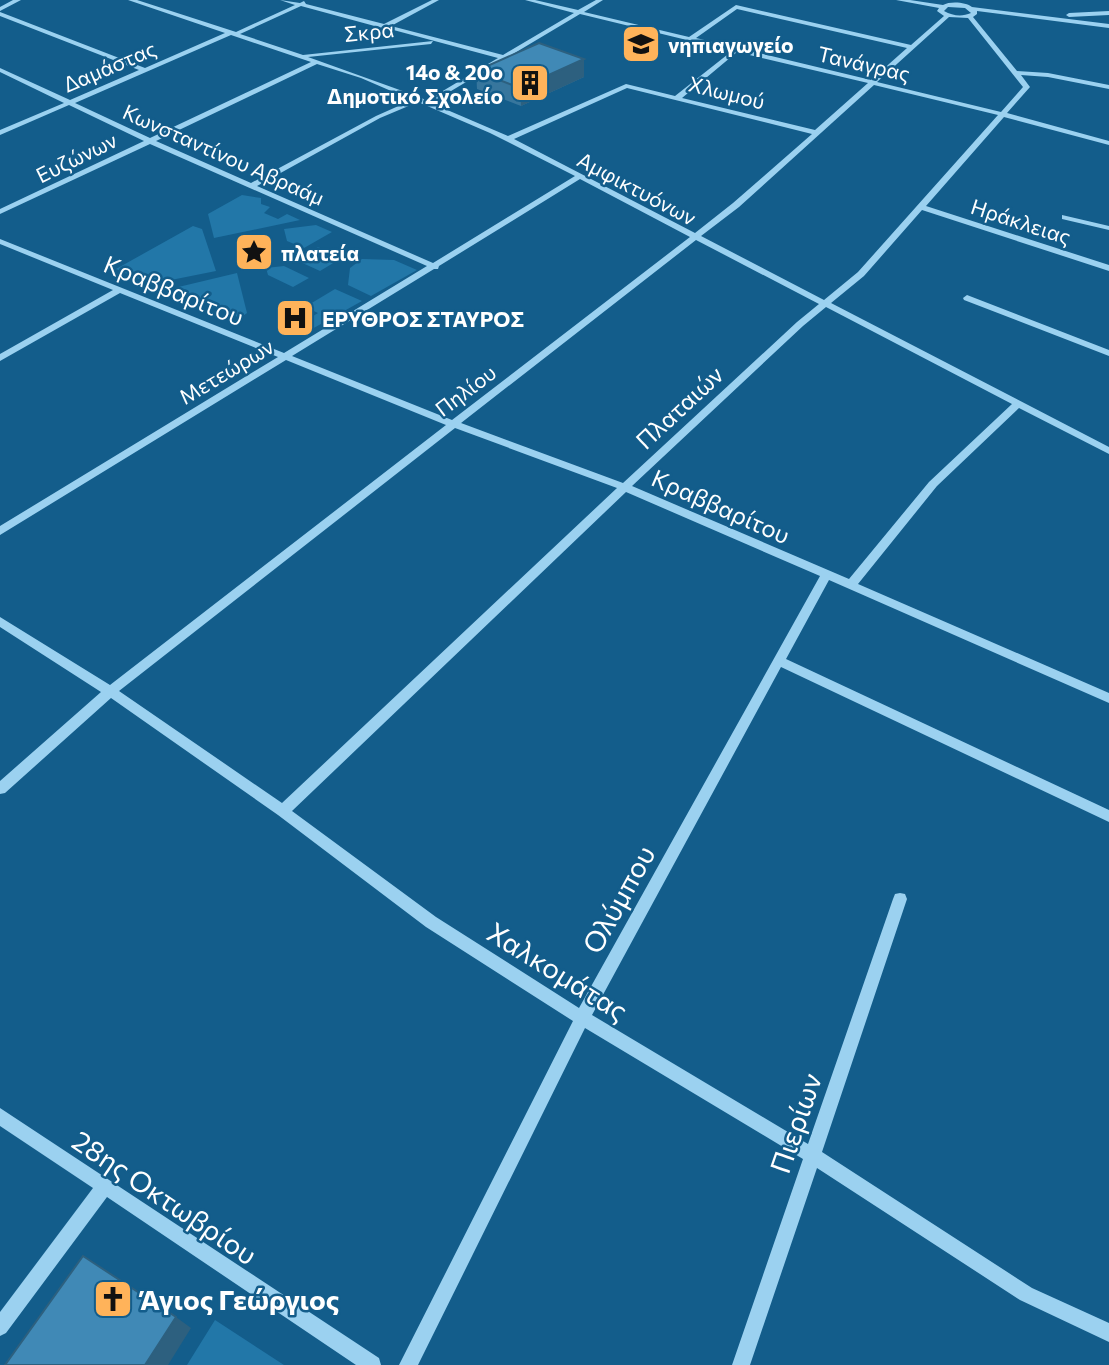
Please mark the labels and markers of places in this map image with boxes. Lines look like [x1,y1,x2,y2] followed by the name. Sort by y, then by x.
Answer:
[620,23,662,65] school or university icon: νηπιαγωγείο
[668,32,794,57] place label: νηπιαγωγείο
[327,59,503,108] place label: 14ο & 20ο Δημοτικό Σχολείο
[509,62,551,104] building icon: 14ο & 20ο Δημοτικό Σχολείο
[233,231,275,273] place icon: πλατεία
[281,240,359,265] place label: πλατεία
[274,297,316,339] hospital icon: ΕΡΥΘΡΟΣ ΣΤΑΥΡΟΣ
[322,306,524,331] place label: ΕΡΥΘΡΟΣ ΣΤΑΥΡΟΣ
[92,1278,134,1320] church icon: Άγιος Γεώργιος
[138,1282,339,1316] place label: Άγιος Γεώργιος

